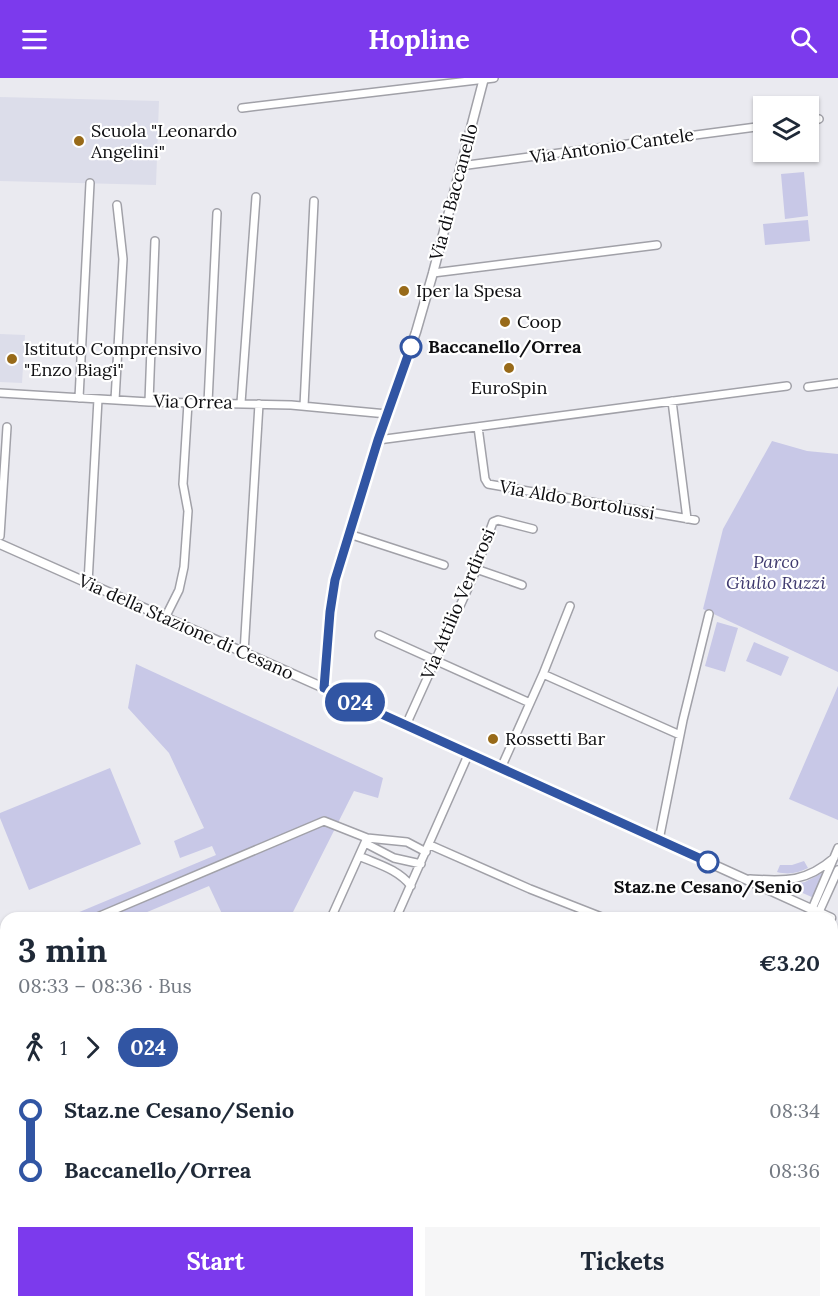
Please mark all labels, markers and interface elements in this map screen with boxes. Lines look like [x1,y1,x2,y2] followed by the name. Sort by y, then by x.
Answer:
[368,22,470,56] text: Hopline
[18,23,51,56] icon: menu
[787,23,820,56] icon: search
[753,96,819,162] map controls
[753,96,819,162] button: layers
[90,119,237,163] place label: Scuola "Leonardo Angelini"
[424,121,483,264] street label: Via di Baccanello
[527,123,696,169] street label: Via Antonio Cantele
[72,134,86,148] marker: Scuola "Leonardo Angelini"
[416,279,522,302] place label: Iper la Spesa
[397,284,411,298] marker: Iper la Spesa
[517,310,561,333] place label: Coop
[498,315,512,329] marker: Coop
[428,335,582,358] place label: Baccanello/Orrea
[400,336,422,358] marker: Baccanello/Orrea
[24,337,202,381] place label: Istituto Comprensivo "Enzo Biagi"
[5,352,19,366] marker: Istituto Comprensivo "Enzo Biagi"
[502,361,516,375] marker: EuroSpin
[471,376,547,399] place label: EuroSpin
[152,389,233,414] street label: Via Orrea
[497,474,657,524] street label: Via Aldo Bortolussi
[415,525,500,684] street label: Via Attilio Verdirosi
[726,550,826,594] park label: Parco Giulio Ruzzi
[74,568,298,685] street label: Via della Stazione di Cesano
[320,682,389,722] line badge: 024
[337,689,373,716] text: 024
[505,727,605,750] place label: Rossetti Bar
[486,732,500,746] marker: Rossetti Bar
[697,851,719,873] marker: Staz.ne Cesano/Senio
[614,875,802,898] place label: Staz.ne Cesano/Senio
[18,929,107,971] text: 3 min
[759,949,820,977] text: €3.20
[18,973,192,998] text: 08:33 – 08:36 · Bus
[18,1031,51,1064] icon: walk
[76,1031,109,1064] icon: forward
[130,1034,166,1061] text: 024
[60,1035,67,1060] text: 1
[64,1096,294,1124] text: Staz.ne Cesano/Senio
[769,1098,820,1123] text: 08:34
[64,1156,251,1184] text: Baccanello/Orrea
[769,1158,820,1183] text: 08:36
[18,1227,413,1296] button: Start
[425,1227,820,1296] button: Tickets

